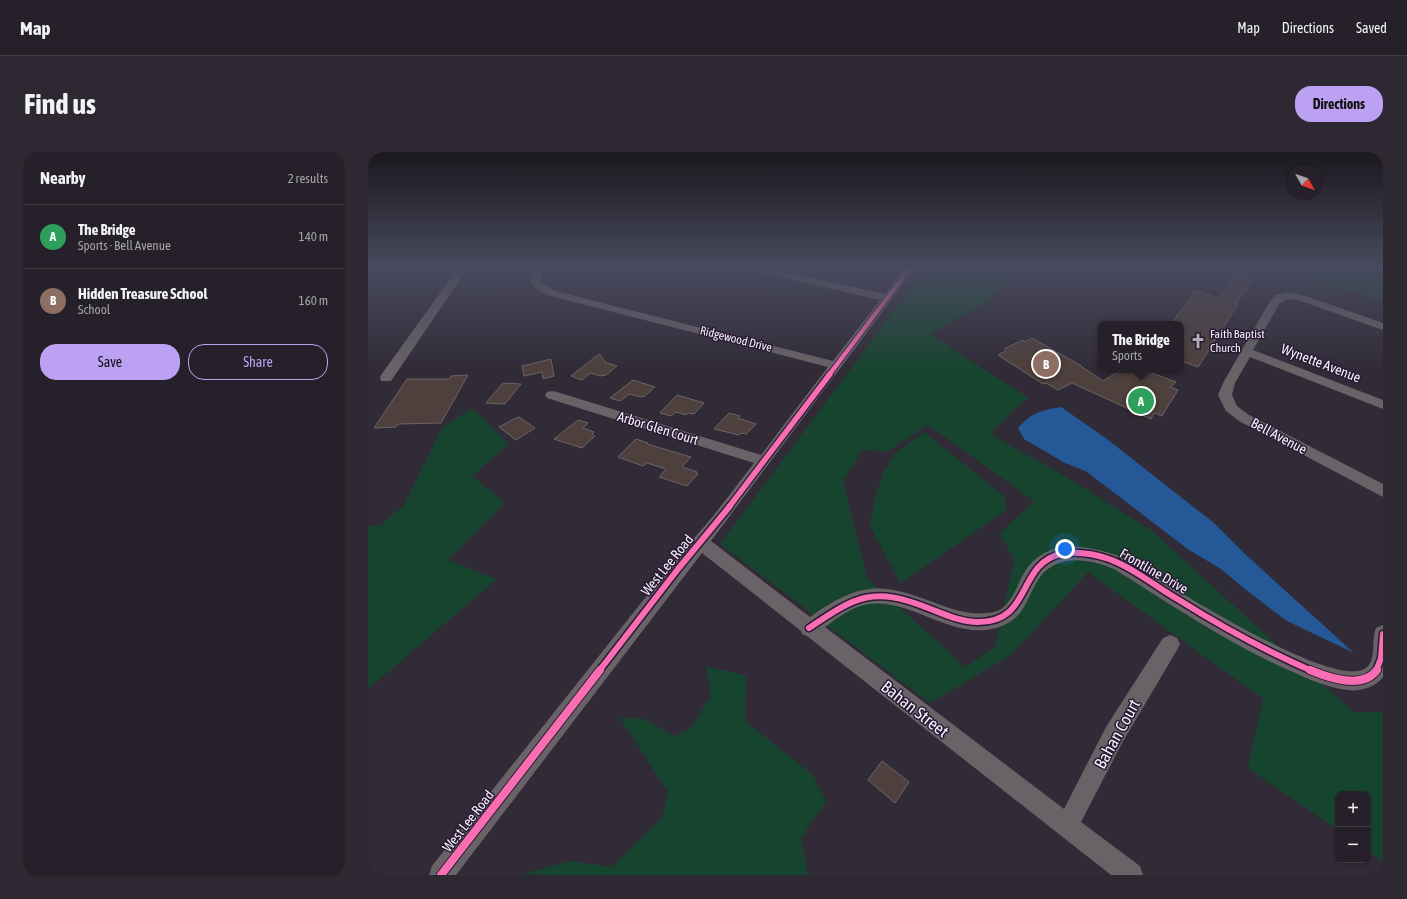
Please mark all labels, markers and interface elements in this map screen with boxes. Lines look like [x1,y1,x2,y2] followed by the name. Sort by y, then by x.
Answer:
[20,17,51,39] text: Map
[1237,20,1260,36] text: Map
[1282,20,1334,36] text: Directions
[1356,20,1387,36] text: Saved
[1295,86,1383,122] button: Directions
[24,88,96,120] text: Find us
[1287,164,1323,200] north arrow
[40,168,86,188] text: Nearby
[288,171,328,186] text: 2 results
[78,221,135,238] text: The Bridge
[50,229,56,244] text: A
[299,229,328,244] text: 140 m
[78,238,171,253] text: Sports · Bell Avenue
[78,285,207,302] text: Hidden Treasure School
[50,293,56,308] text: B
[299,293,328,308] text: 160 m
[78,302,110,317] text: School
[1098,321,1184,373] popup
[699,323,773,355] street label: Ridgewood Drive
[1210,327,1265,355] place label: Faith Baptist Church
[1112,331,1170,348] text: The Bridge
[1189,332,1207,350] church icon: Faith Baptist Church
[1279,340,1363,386] street label: Wynette Avenue
[40,344,180,380] button: Save
[188,344,328,380] button: Share
[1112,348,1142,363] text: Sports
[1033,349,1059,379] pin: B
[1128,386,1154,416] pin: A
[616,408,700,448] street label: Arbor Glen Court
[1248,415,1310,457] street label: Bell Avenue
[638,531,696,599] street label: West Lee Road
[1055,539,1075,559] your location
[1117,545,1191,597] street label: Frontline Drive
[877,676,953,742] street label: Bahan Street
[1090,696,1144,772] street label: Bahan Court
[439,787,497,855] street label: West Lee Road
[1335,791,1371,863] map controls
[1335,791,1371,827] button: +
[1335,827,1371,863] button: −

